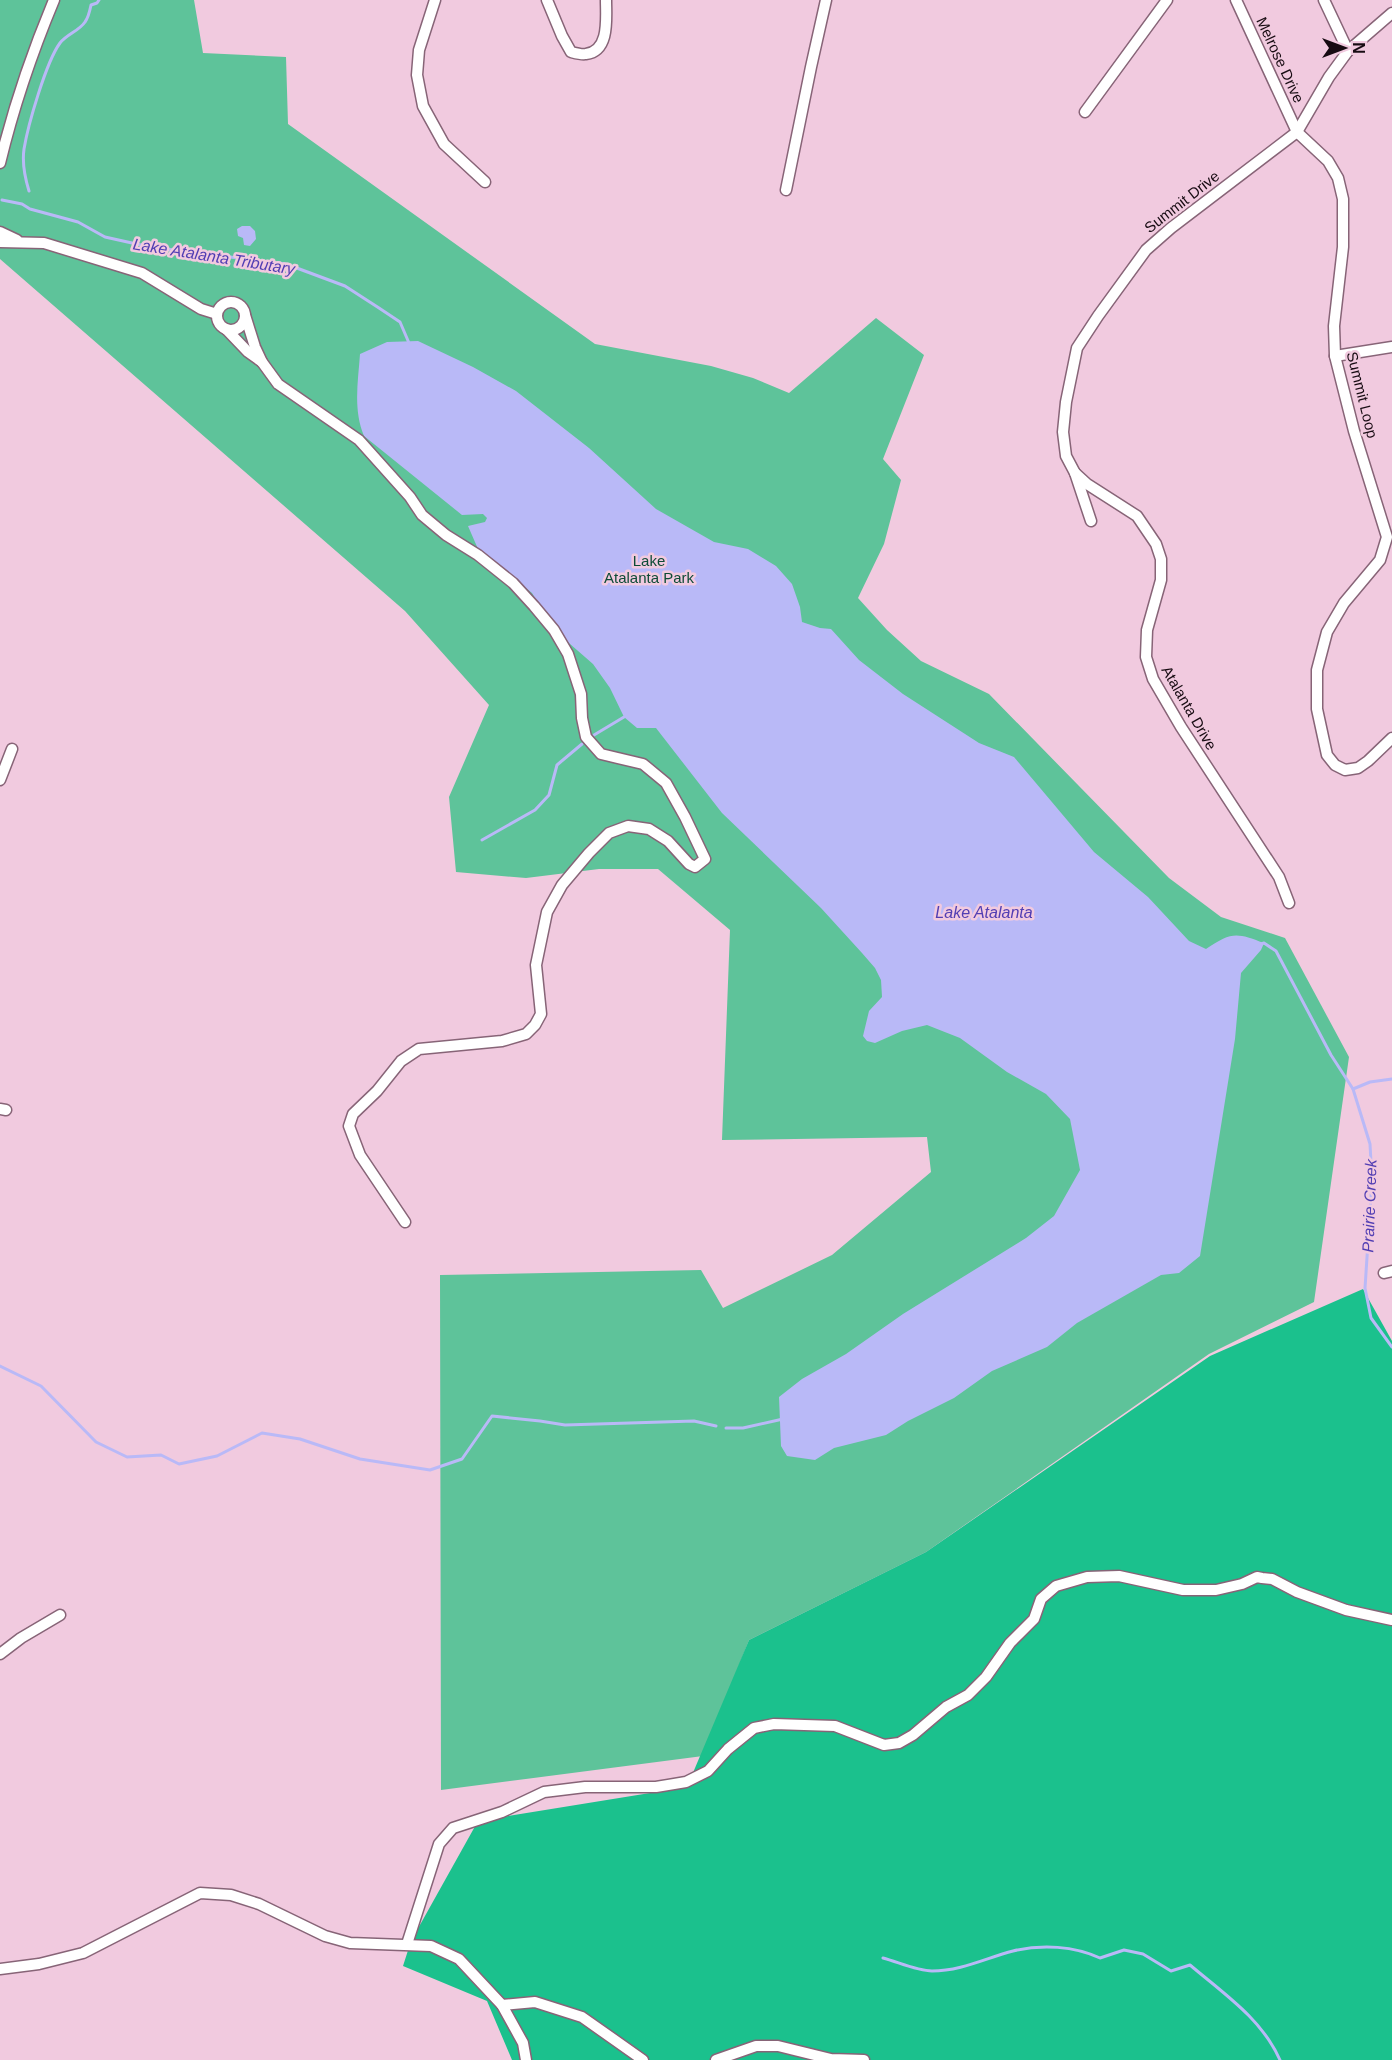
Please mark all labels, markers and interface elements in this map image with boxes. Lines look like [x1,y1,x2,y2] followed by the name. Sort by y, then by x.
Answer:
[1253,14,1308,105] street label: Melrose Drive
[1314,18,1374,78] north arrow
[1350,42,1367,54] text: N
[1141,167,1222,236] street label: Summit Drive
[132,235,297,278] water label: Lake Atalanta Tributary
[1344,350,1381,440] street label: Summit Loop
[604,552,695,586] park label: Lake Atalanta Park
[1159,663,1220,753] street label: Atalanta Drive
[935,904,1033,921] water label: Lake Atalanta
[1359,1158,1380,1253] water label: Prairie Creek

